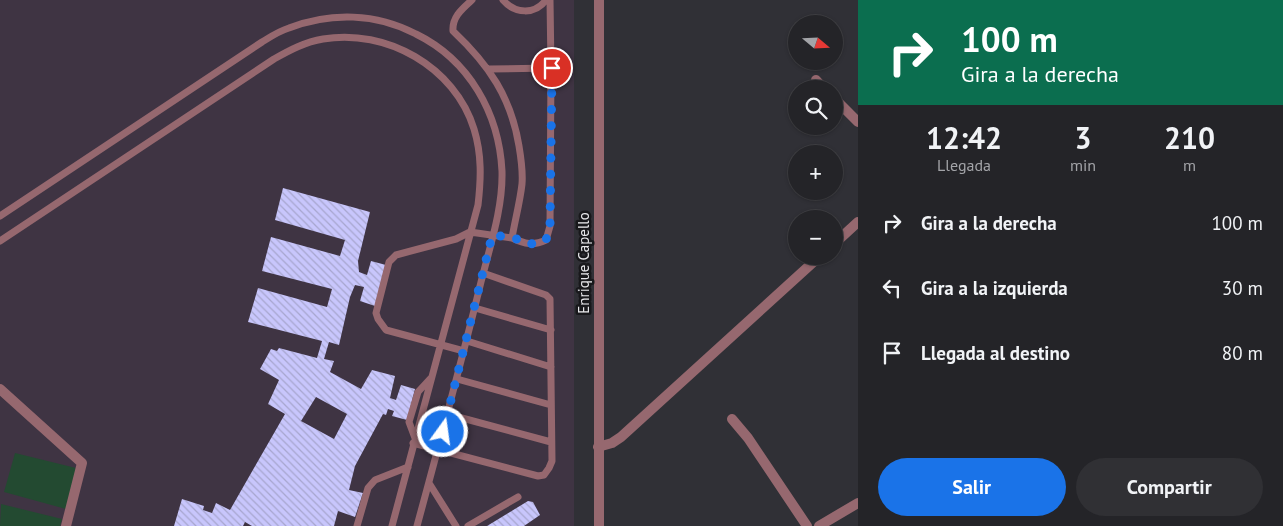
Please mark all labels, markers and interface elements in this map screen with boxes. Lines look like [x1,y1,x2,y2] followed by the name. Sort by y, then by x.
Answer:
[788,15,842,70] north arrow
[788,15,843,265] map controls
[961,16,1058,62] text: 100 m
[878,20,943,85] icon: right
[531,47,573,89] pin
[538,54,566,82] icon: arrive
[961,60,1119,88] text: Gira a la derecha
[788,80,843,135] button: search
[926,118,1002,157] text: 12:42
[1075,118,1092,157] text: 3
[1164,118,1215,157] text: 210
[788,145,843,200] button: +
[937,155,991,175] text: Llegada
[1070,155,1096,175] text: min
[1183,155,1196,175] text: m
[878,209,906,237] icon: right
[788,210,843,265] button: −
[921,211,1057,235] text: Gira a la derecha
[1211,211,1263,235] text: 100 m
[574,212,593,314] street label: Enrique Capello
[878,274,906,302] icon: left
[921,276,1068,300] text: Gira a la izquierda
[1222,276,1263,300] text: 30 m
[878,339,906,367] icon: arrive
[921,341,1070,365] text: Llegada al destino
[1222,341,1263,365] text: 80 m
[416,405,468,457] position arrow
[878,458,1066,516] button: Salir
[1076,458,1263,516] button: Compartir

